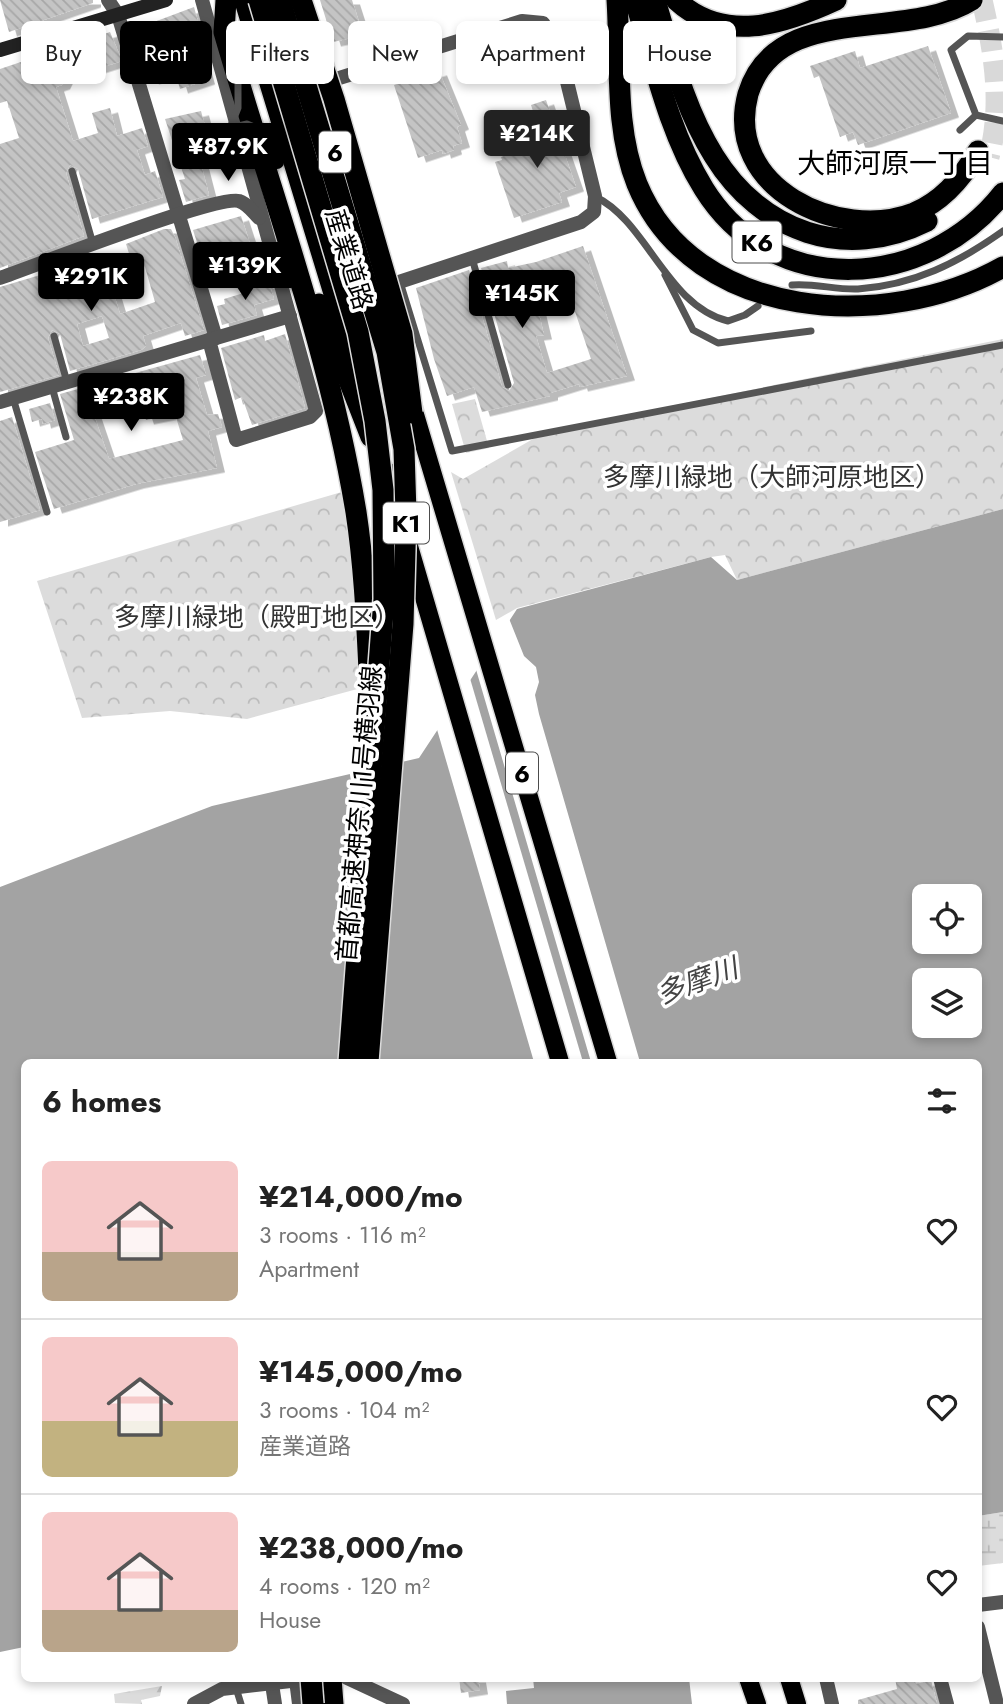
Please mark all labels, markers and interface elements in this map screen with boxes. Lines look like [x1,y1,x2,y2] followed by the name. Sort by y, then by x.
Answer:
[21,21,106,84] chip: Buy
[120,21,212,84] chip: Rent
[226,21,334,84] chip: Filters
[348,21,442,84] chip: New
[456,21,609,84] chip: Apartment
[623,21,736,84] chip: House
[488,110,586,170] pin: ¥214K
[500,116,574,150] text: ¥214K
[171,124,285,183] pin: ¥87.9K
[188,129,268,163] text: ¥87.9K
[319,132,351,172] road number: 6
[797,143,993,184] district label: 大師河原一丁目
[316,204,382,314] street label: 産業道路
[732,222,782,262] road number: K6
[196,243,294,302] pin: ¥139K
[209,248,281,282] text: ¥139K
[42,254,140,313] pin: ¥291K
[54,259,128,293] text: ¥291K
[473,270,571,330] pin: ¥145K
[485,276,559,310] text: ¥145K
[82,374,180,433] pin: ¥238K
[93,379,169,413] text: ¥238K
[603,458,941,496] park label: 多摩川緑地（大師河原地区）
[383,502,429,544] road number: K1
[114,598,400,636] park label: 多摩川緑地（殿町地区）
[327,664,391,964] street label: 首都高速神奈川1号横羽線
[506,752,538,794] road number: 6
[912,884,982,1038] map controls
[912,884,982,954] button: locate
[651,946,746,1015] water label: 多摩川
[912,968,982,1038] button: layers
[42,1080,161,1123] text: 6 homes
[923,1082,961,1120] icon: filters
[259,1175,463,1218] text: ¥214,000/mo
[98,1189,182,1273] icon: home
[923,1212,961,1250] icon: heart
[259,1218,426,1252] text: 3 rooms · 116 m²
[259,1252,359,1286] text: Apartment
[259,1350,462,1393] text: ¥145,000/mo
[98,1365,182,1449] icon: home
[923,1388,961,1426] icon: heart
[259,1393,429,1427] text: 3 rooms · 104 m²
[259,1429,351,1463] text: 産業道路
[259,1526,463,1569] text: ¥238,000/mo
[98,1540,182,1624] icon: home
[923,1563,961,1601] icon: heart
[259,1569,430,1603] text: 4 rooms · 120 m²
[259,1603,321,1637] text: House

